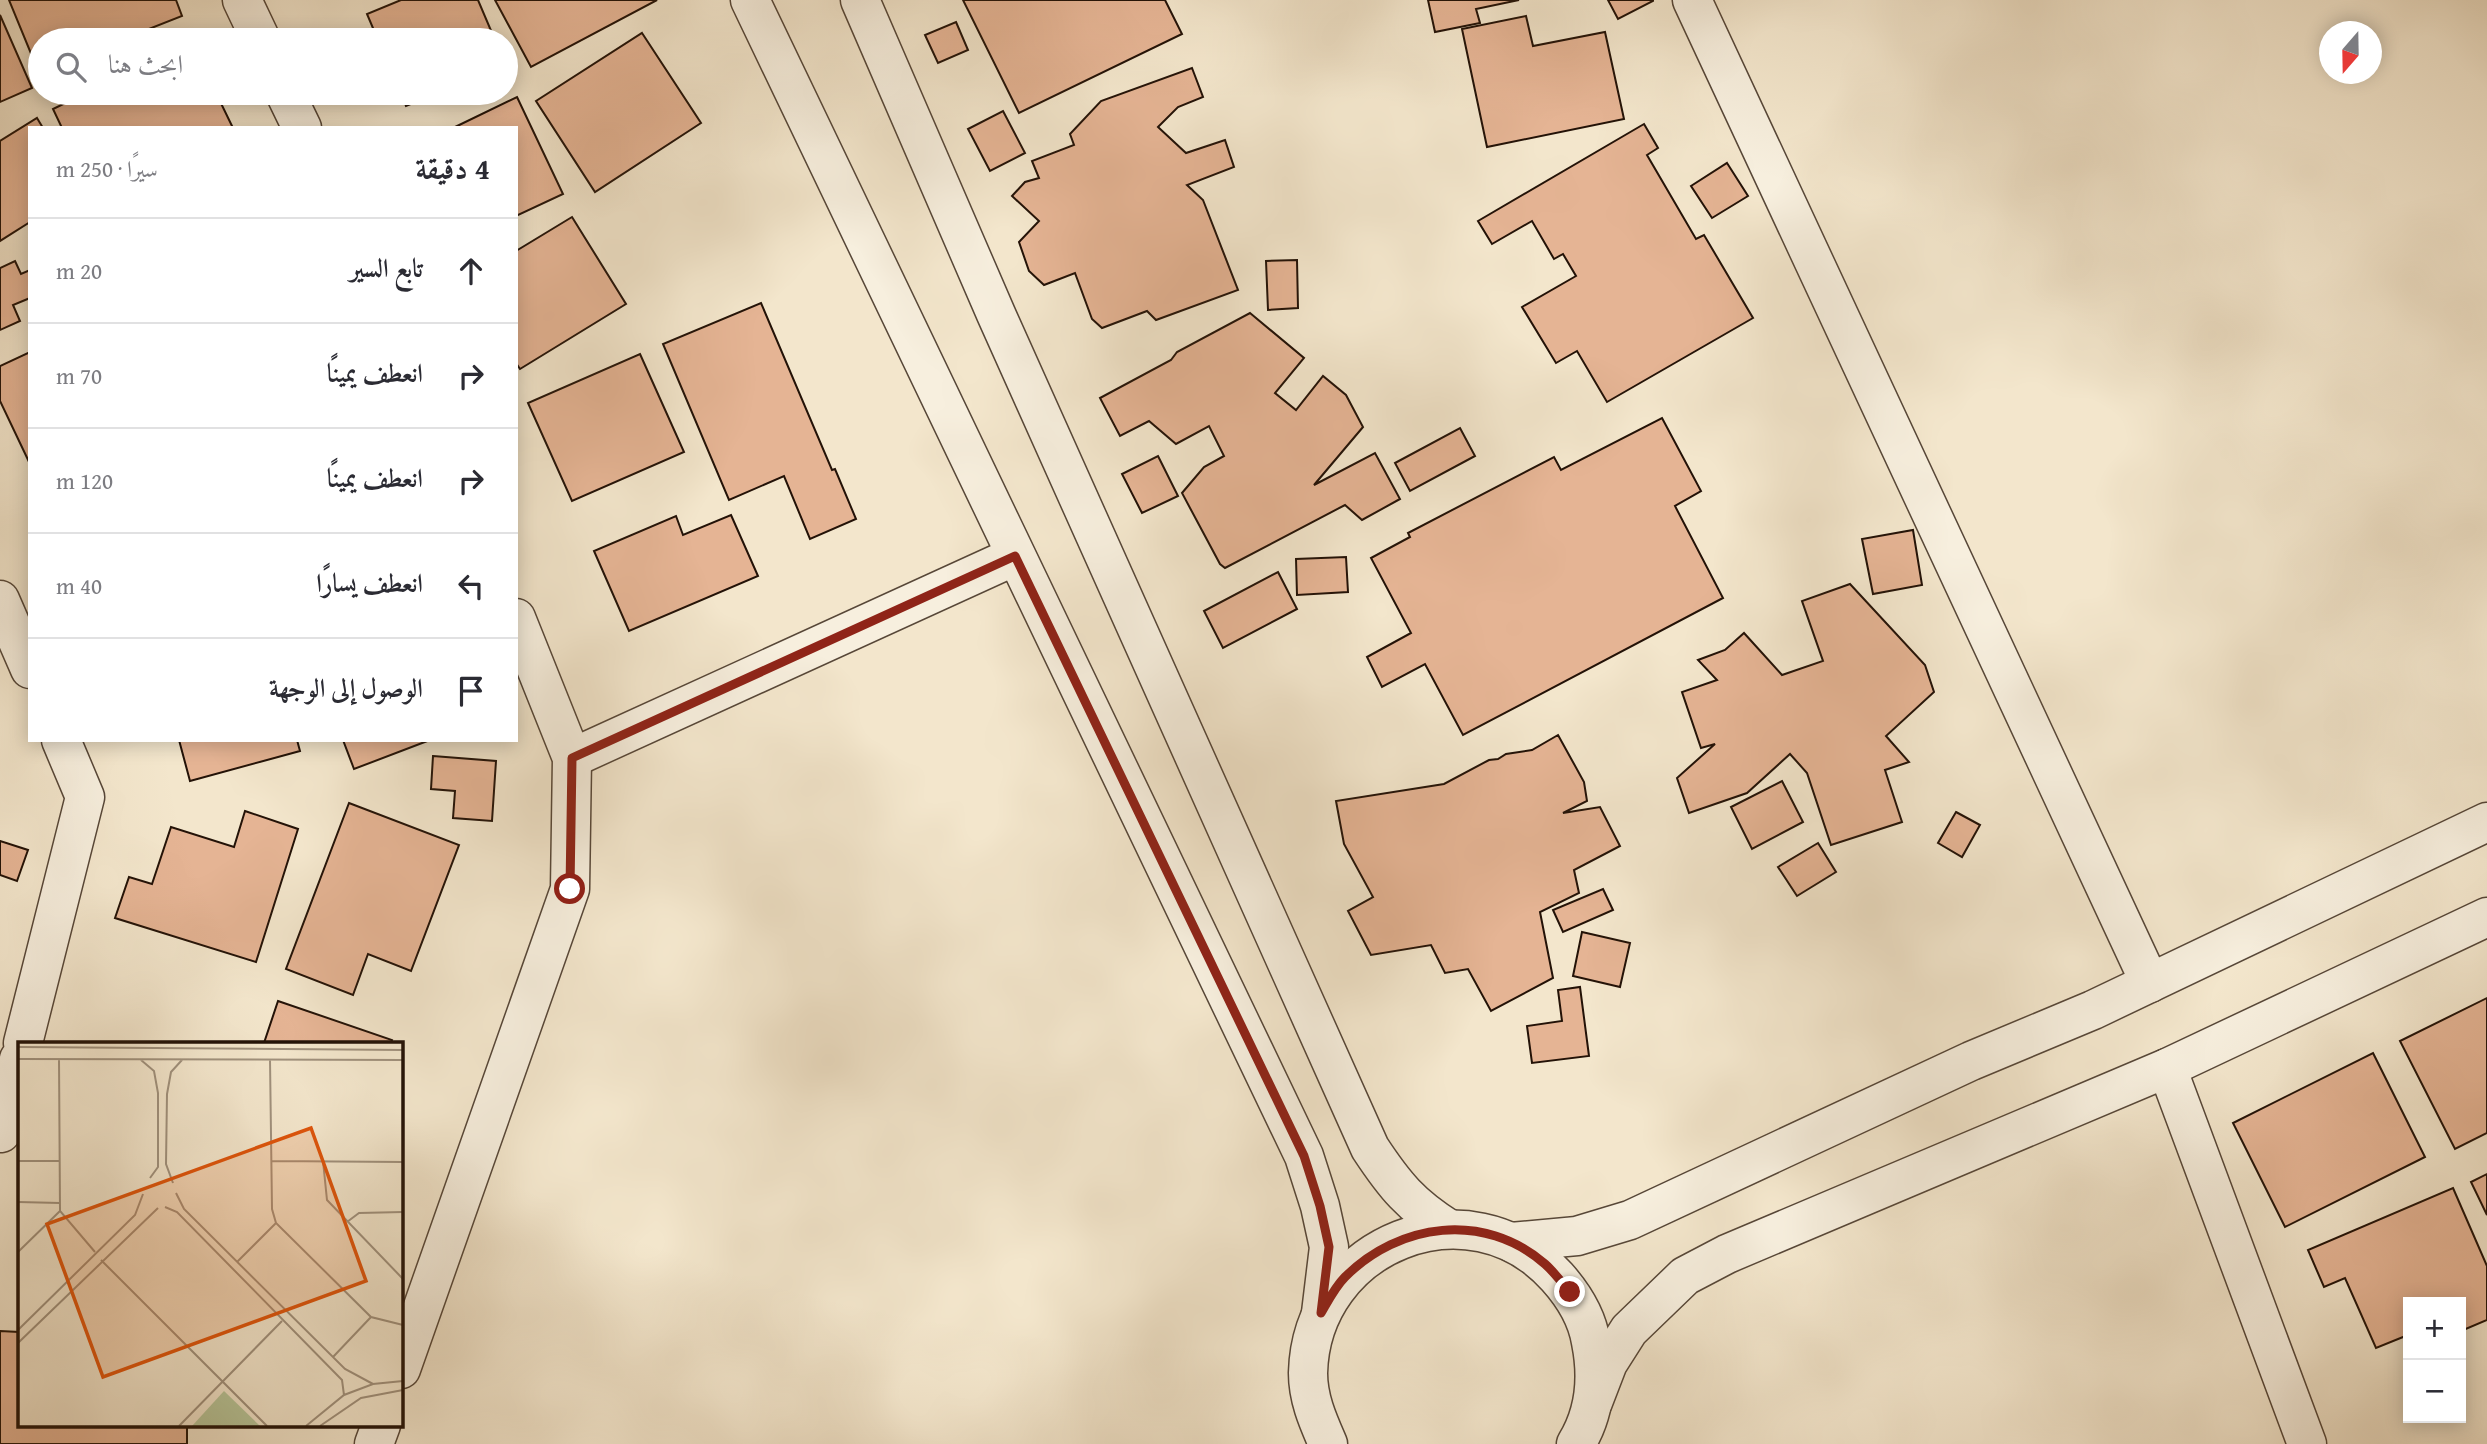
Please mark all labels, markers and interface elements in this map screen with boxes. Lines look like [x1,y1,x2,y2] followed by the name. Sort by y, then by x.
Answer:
[2319,21,2382,84] north arrow
[28,28,518,105] search box
[108,44,183,83] text: ابحث هنا
[52,48,90,86] icon: search
[415,146,490,190] text: 4 دقيقة
[56,152,158,185] text: سيرًا · 250 m
[349,248,423,287] text: تابع السير
[452,252,490,290] icon: ahead
[56,254,102,287] text: 20 m
[327,353,423,392] text: انعطف يمينًا
[452,357,490,395] icon: right
[56,359,102,392] text: 70 m
[327,458,423,497] text: انعطف يمينًا
[452,462,490,500] icon: right
[56,464,113,497] text: 120 m
[316,563,423,602] text: انعطف يسارًا
[452,567,490,605] icon: left
[56,569,102,602] text: 40 m
[269,668,423,707] text: الوصول إلى الوجهة
[452,672,490,710] icon: arrive
[554,873,585,904] route start
[18,1042,402,1426] inset map
[1554,1276,1585,1307] route end
[2403,1297,2466,1423] map controls
[2403,1297,2466,1360] button: +
[2403,1360,2466,1423] button: −

